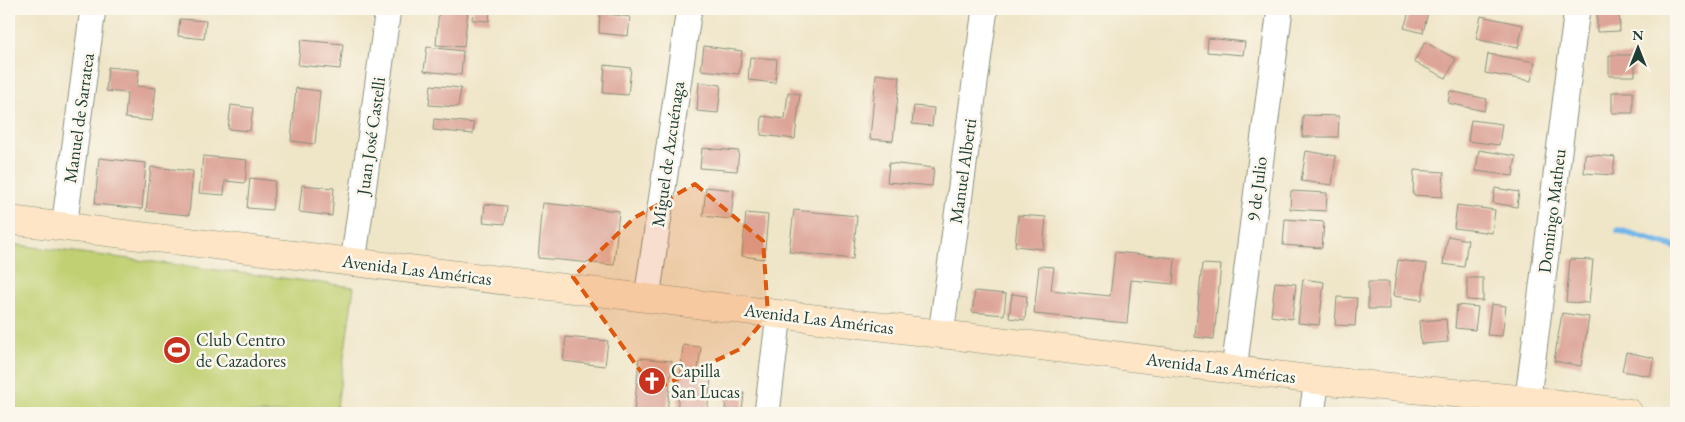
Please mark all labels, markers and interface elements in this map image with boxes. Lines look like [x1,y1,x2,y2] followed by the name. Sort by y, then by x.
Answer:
[1612,22,1662,72] north arrow
[1632,26,1644,44] text: N
[58,51,99,185] street label: Manuel de Sarratea
[351,75,390,198] street label: Juan José Castelli
[646,79,689,228] street label: Miguel de Azcuénaga
[944,116,981,225] street label: Manuel Alberti
[1532,147,1571,274] street label: Domingo Matheu
[1241,155,1272,223] street label: 9 de Julio
[340,249,493,290] street label: Avenida Las Américas
[742,298,895,339] street label: Avenida Las Américas
[196,328,286,372] place label: Club Centro de Cazadores
[162,335,192,365] sports icon: Club Centro de Cazadores
[1144,347,1297,388] street label: Avenida Las Américas
[671,359,740,403] place label: Capilla San Lucas
[637,366,667,396] church icon: Capilla San Lucas

